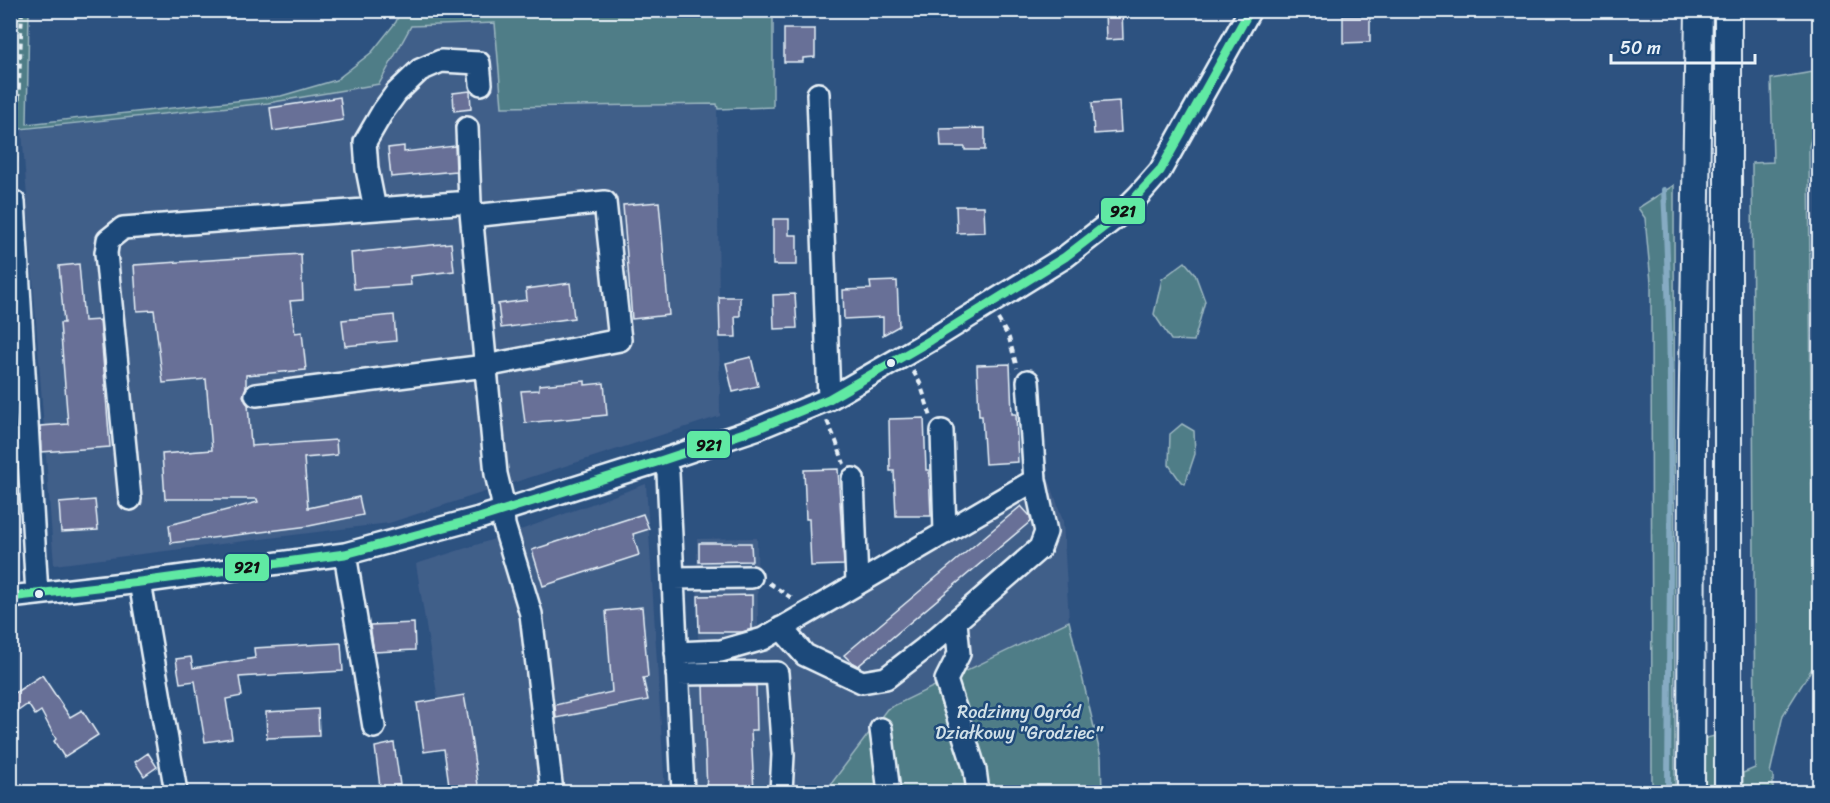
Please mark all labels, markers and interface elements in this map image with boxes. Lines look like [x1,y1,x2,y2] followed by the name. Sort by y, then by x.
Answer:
[1611,27,1755,65] scale bar
[1620,32,1661,64] text: 50 m
[1100,197,1146,225] line badge: 921
[1110,197,1136,226] text: 921
[885,357,897,369] unlabelled marker
[686,430,731,459] line badge: 921
[696,431,722,460] text: 921
[224,553,270,582] line badge: 921
[234,553,260,582] text: 921
[33,588,45,600] unlabelled marker
[935,696,1104,749] park label: Rodzinny Ogród Działkowy "Grodziec"

